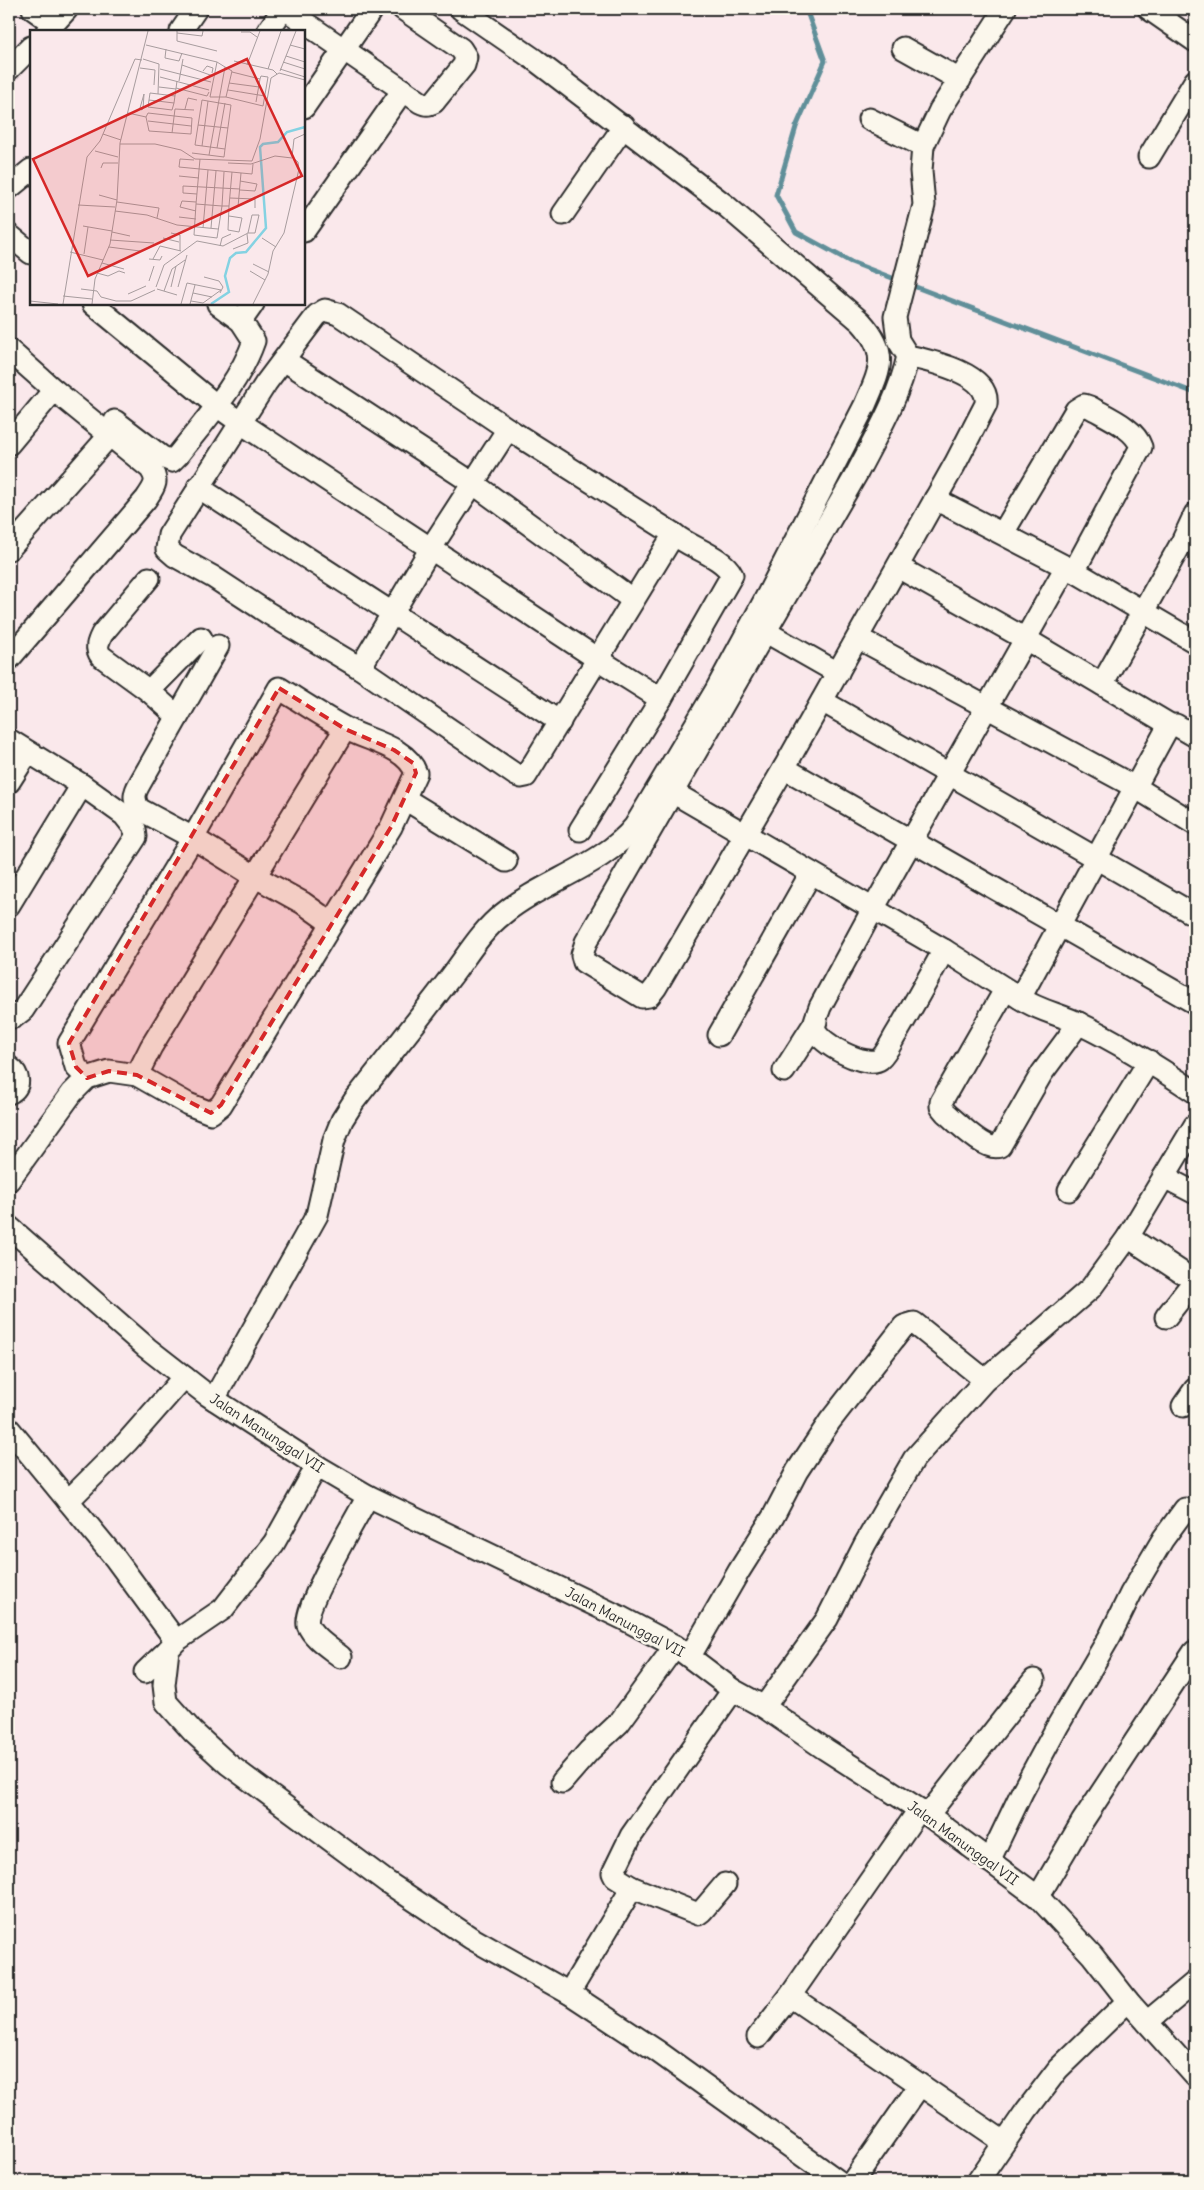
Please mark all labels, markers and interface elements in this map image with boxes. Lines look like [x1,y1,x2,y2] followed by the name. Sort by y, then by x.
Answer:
[30,30,305,305] inset map
[207,1389,327,1477] street label: Jalan Manunggal VII
[562,1583,688,1661] street label: Jalan Manunggal VII
[904,1797,1022,1889] street label: Jalan Manunggal VII

